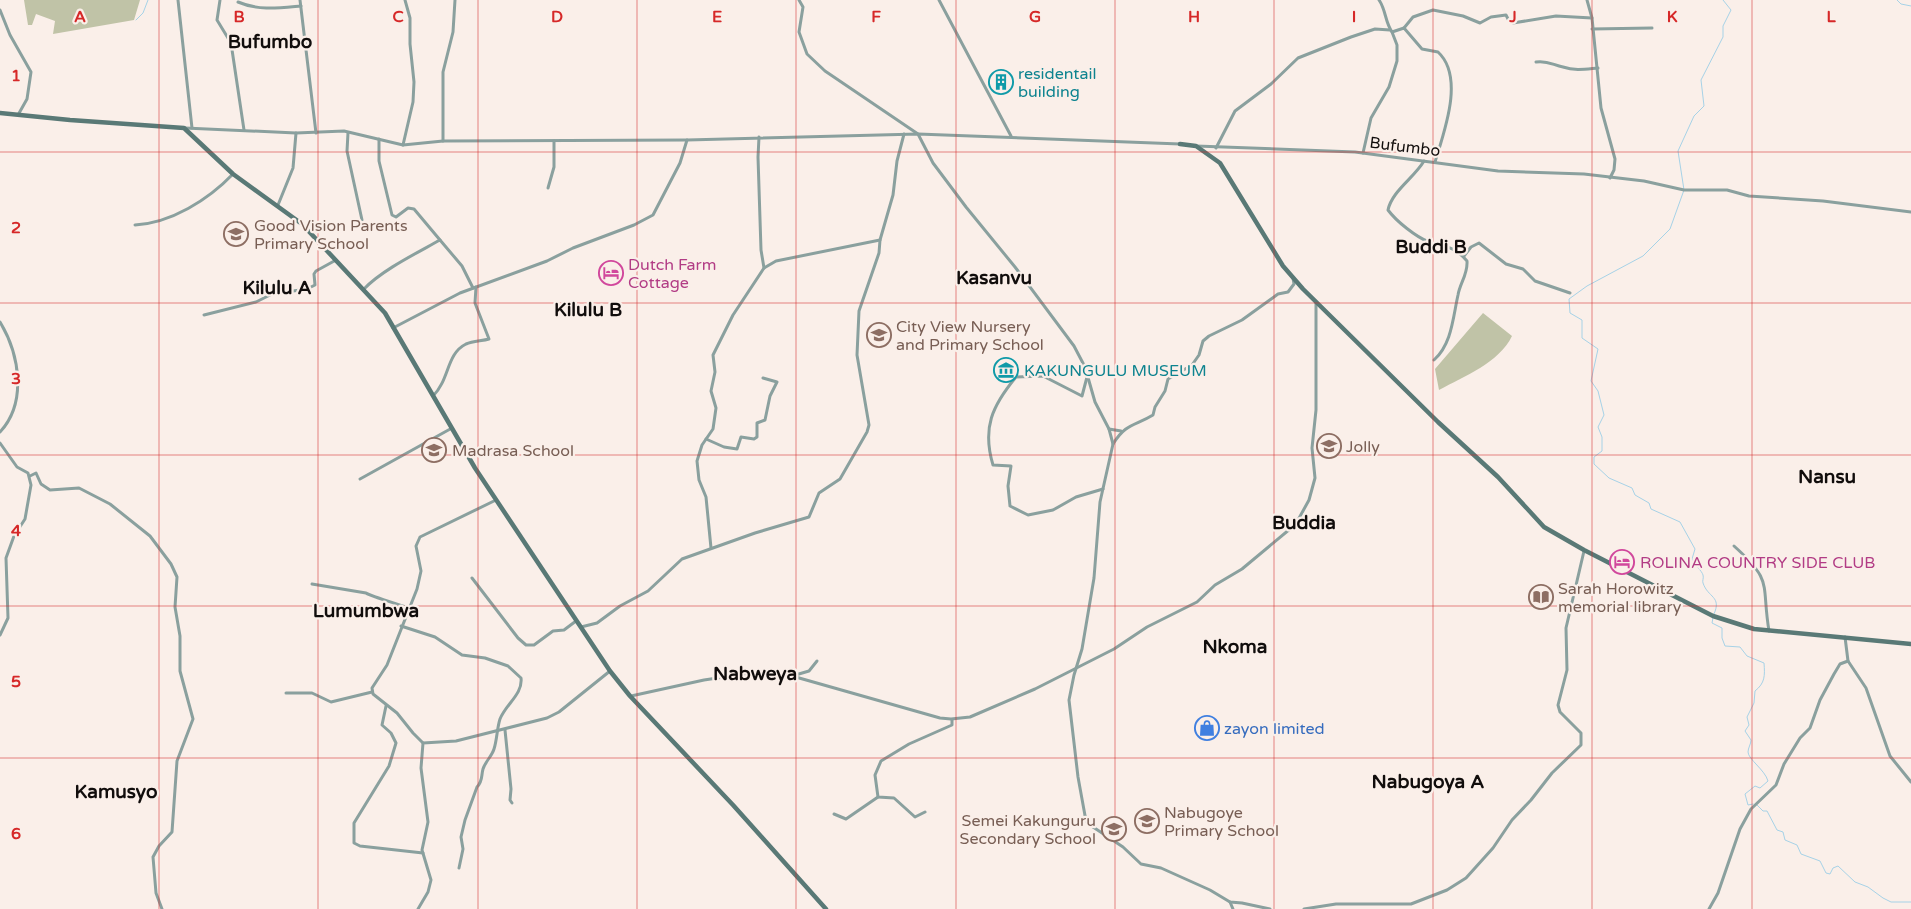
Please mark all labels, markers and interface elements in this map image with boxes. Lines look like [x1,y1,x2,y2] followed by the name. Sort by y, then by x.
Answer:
[74,7,86,27] text: A
[233,7,245,27] text: B
[392,7,404,27] text: C
[551,7,563,27] text: D
[712,7,722,27] text: E
[871,7,881,27] text: F
[1029,7,1041,27] text: G
[1188,7,1200,27] text: H
[1352,7,1356,27] text: I
[1508,7,1517,27] text: J
[1667,7,1678,27] text: K
[1826,7,1836,27] text: L
[228,31,312,53] district label: Bufumbo
[1018,64,1096,102] place label: residentail building
[11,66,21,86] text: 1
[988,69,1014,95] building icon: residentail building
[1368,133,1441,161] street label: Bufumbo
[254,216,408,254] place label: Good Vision Parents Primary School
[11,218,21,238] text: 2
[223,221,249,247] school or university icon: Good Vision Parents Primary School
[1395,236,1467,258] district label: Buddi B
[628,255,716,293] place label: Dutch Farm Cottage
[598,260,624,286] hotel icon: Dutch Farm Cottage
[956,267,1032,289] district label: Kasanvu
[242,277,312,299] district label: Kilulu A
[554,299,622,321] district label: Kilulu B
[896,317,1044,355] place label: City View Nursery and Primary School
[866,322,892,348] school or university icon: City View Nursery and Primary School
[993,357,1019,383] museum icon: KAKUNGULU MUSEUM
[1024,361,1207,381] place label: KAKUNGULU MUSEUM
[11,369,21,389] text: 3
[1316,433,1342,459] school or university icon: Jolly
[421,437,447,463] school or university icon: Madrasa School
[1346,437,1380,457] place label: Jolly
[452,441,574,461] place label: Madrasa School
[1798,466,1856,488] district label: Nansu
[1272,512,1336,534] district label: Buddia
[11,521,21,541] text: 4
[1609,549,1635,575] hotel icon: ROLINA COUNTRY SIDE CLUB
[1640,553,1875,573] place label: ROLINA COUNTRY SIDE CLUB
[1558,579,1682,617] place label: Sarah Horowitz memorial library
[1528,584,1554,610] library icon: Sarah Horowitz memorial library
[313,600,419,622] district label: Lumumbwa
[1203,636,1267,658] district label: Nkoma
[713,663,797,686] district label: Nabweya
[11,672,21,692] text: 5
[1194,715,1220,741] shop icon: zayon limited
[1224,719,1325,739] place label: zayon limited
[1372,771,1484,794] district label: Nabugoya A
[74,781,158,804] district label: Kamusyo
[1164,803,1279,841] place label: Nabugoye Primary School
[1134,808,1160,834] school or university icon: Nabugoye Primary School
[960,811,1096,849] place label: Semei Kakunguru Secondary School
[1101,816,1127,842] school or university icon: Semei Kakunguru Secondary School
[11,824,21,844] text: 6

